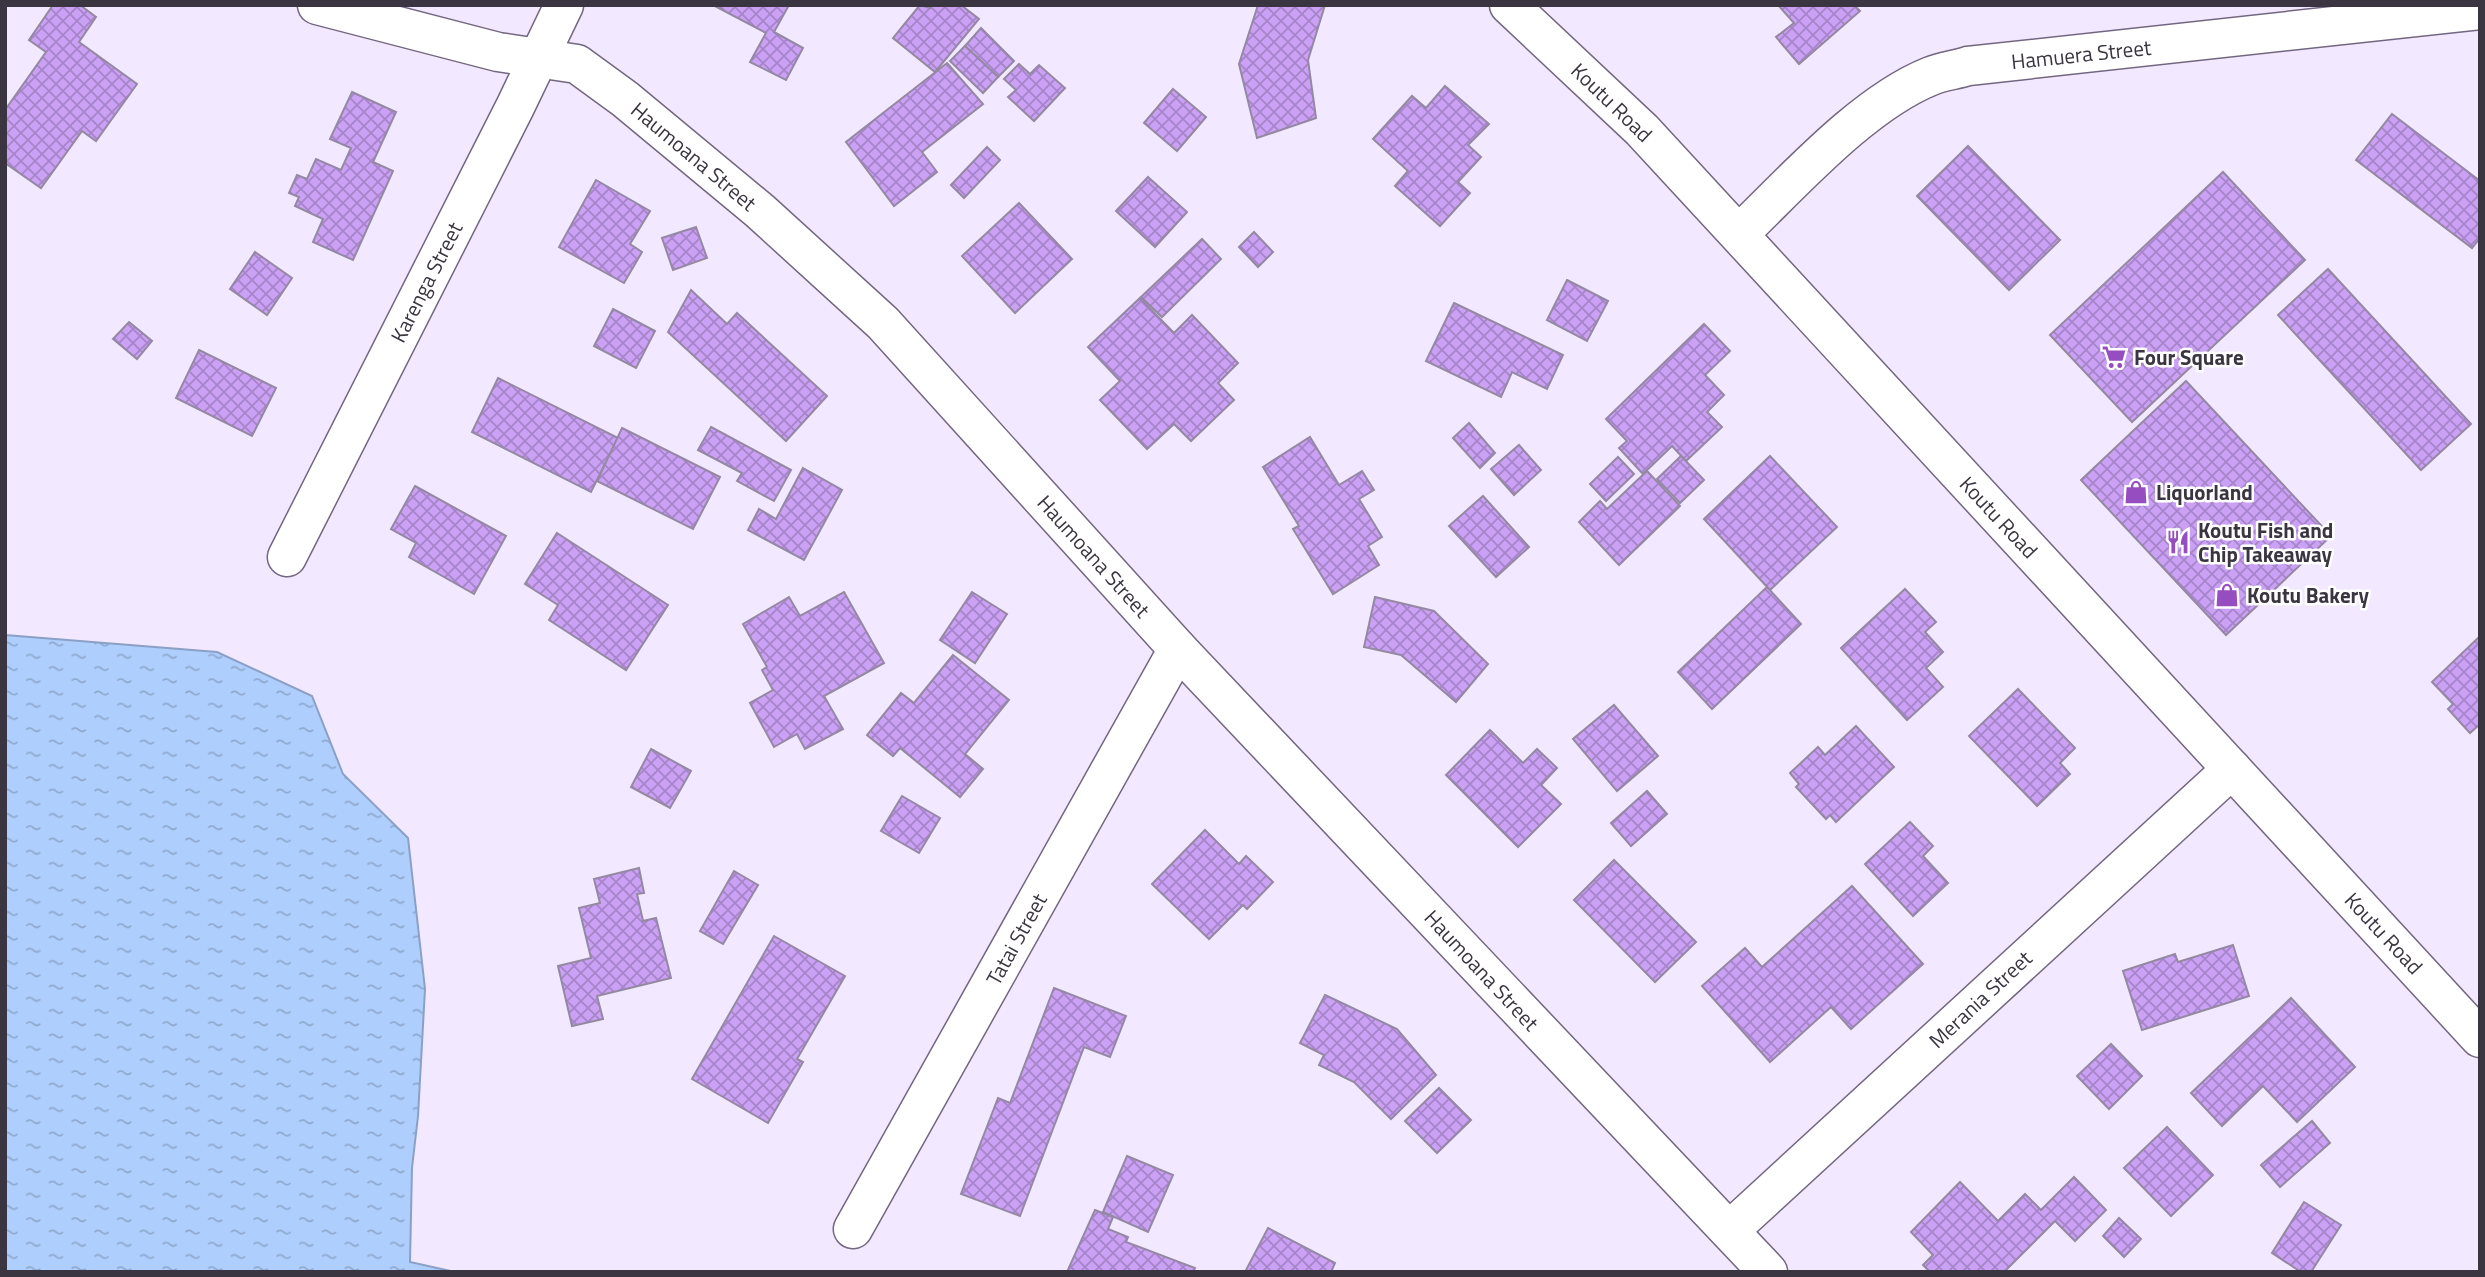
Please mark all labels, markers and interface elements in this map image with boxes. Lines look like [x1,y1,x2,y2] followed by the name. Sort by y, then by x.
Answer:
[2009,31,2153,77] street label: Hamuera Street
[1564,55,1660,149] street label: Koutu Road
[624,94,764,219] street label: Haumoana Street
[382,216,470,348] street label: Karenga Street
[2134,341,2244,373] place label: Four Square
[2100,343,2128,371] supermarket icon: Four Square
[1952,469,2046,565] street label: Koutu Road
[2156,476,2253,508] place label: Liquorland
[2122,478,2150,506] shop icon: Liquorland
[1030,487,1158,625] street label: Haumoana Street
[2198,514,2333,570] place label: Koutu Fish and Chip Takeaway
[2164,528,2192,556] restaurant icon: Koutu Fish and Chip Takeaway
[2247,579,2369,611] place label: Koutu Bakery
[2213,581,2241,609] shop icon: Koutu Bakery
[2337,885,2431,981] street label: Koutu Road
[978,887,1055,991] street label: Tatai Street
[1417,902,1547,1038] street label: Haumoana Street
[1921,942,2039,1055] street label: Merania Street

